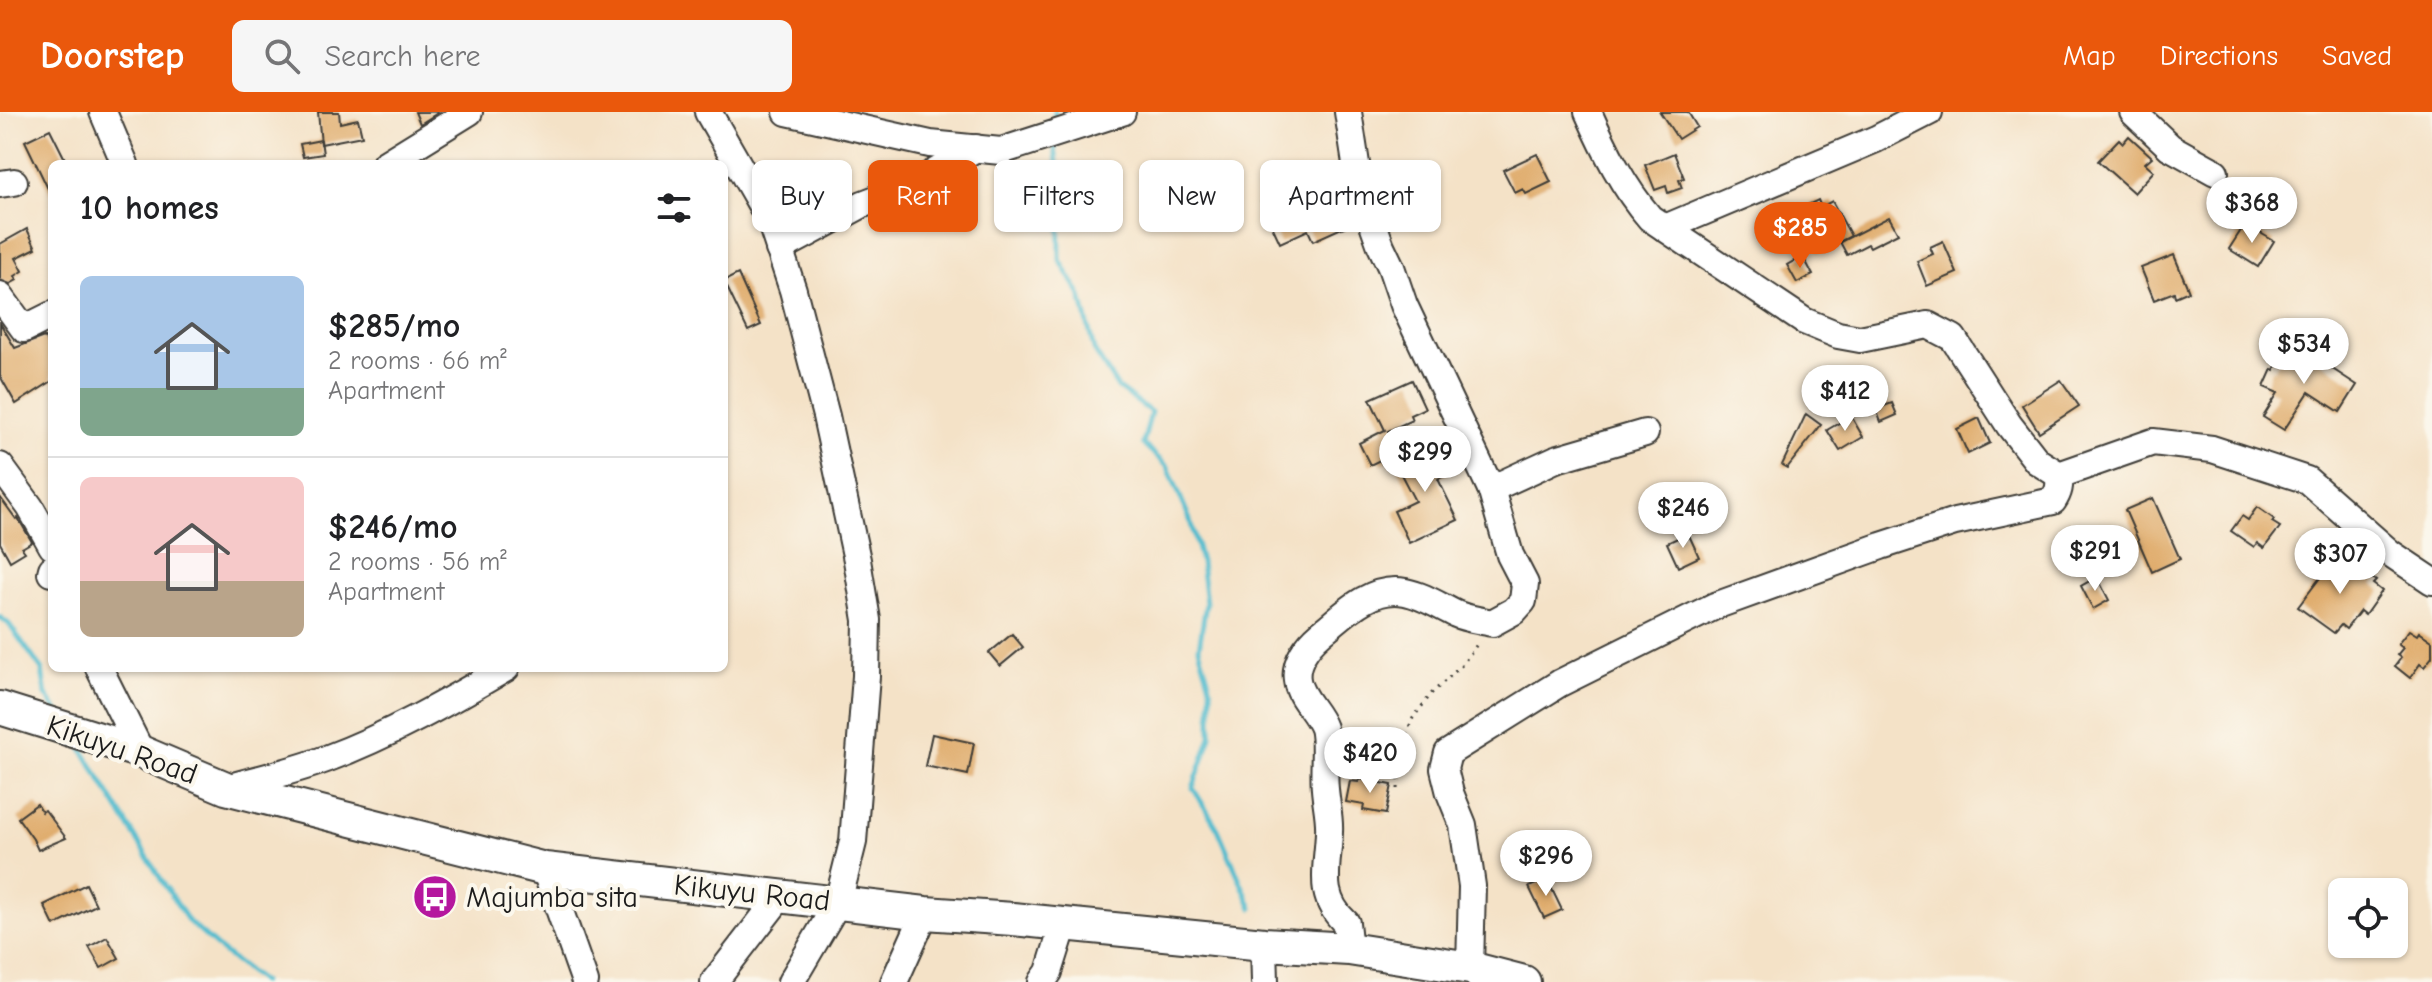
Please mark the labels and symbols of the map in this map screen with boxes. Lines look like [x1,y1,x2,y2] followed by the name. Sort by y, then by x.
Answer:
[2205,177,2299,245] pin: $368
[1753,202,1847,270] pin: $285
[2257,318,2351,386] pin: $534
[1798,365,1892,433] pin: $412
[1378,426,1472,494] pin: $299
[1636,482,1730,550] pin: $246
[2048,525,2142,593] pin: $291
[2293,528,2387,596] pin: $307
[42,708,202,792] street label: Kikuyu Road
[1323,727,1417,795] pin: $420
[1499,830,1593,898] pin: $296
[672,867,832,919] street label: Kikuyu Road
[411,873,459,921] bus stop icon: Majumba sita
[466,880,638,915] place label: Majumba sita

